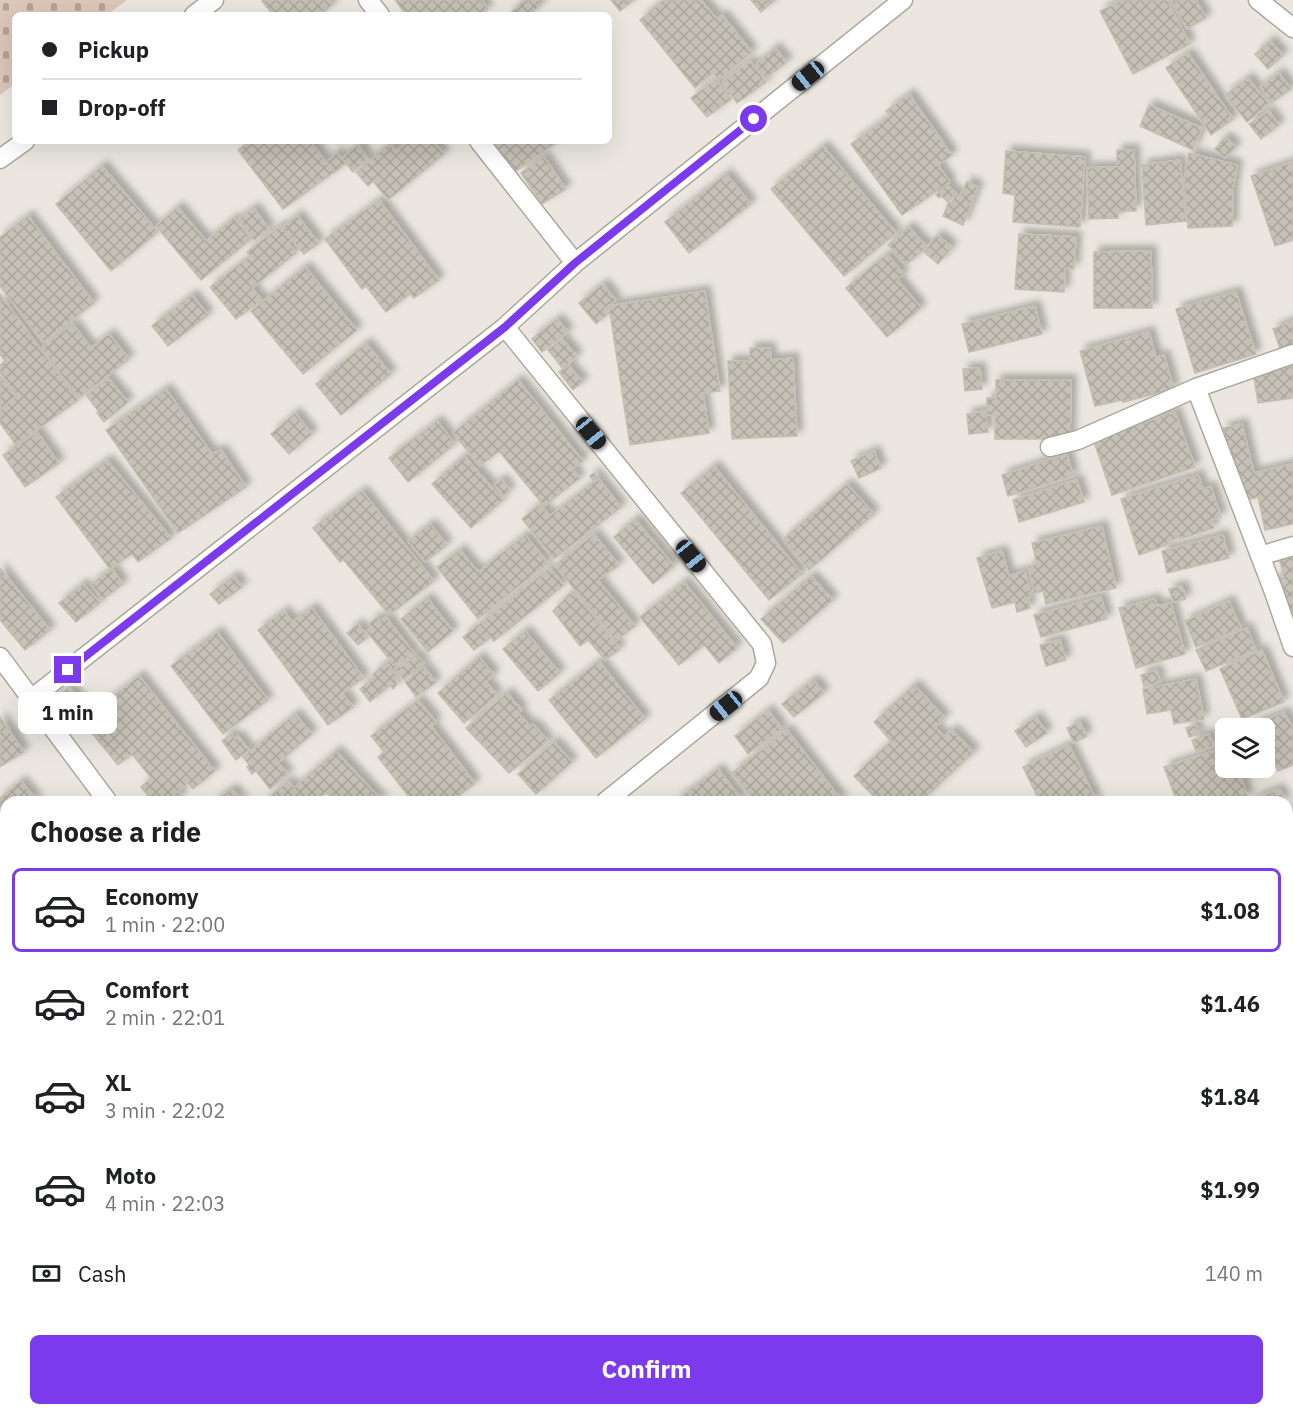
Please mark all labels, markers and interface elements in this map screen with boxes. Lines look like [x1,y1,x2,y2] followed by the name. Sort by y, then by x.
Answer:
[78,35,149,64] text: Pickup
[788,58,828,94] car
[78,93,165,122] text: Drop-off
[740,105,767,132] route start
[573,413,609,453] car
[673,536,709,576] car
[54,656,81,683] route end
[706,688,746,724] car
[19,691,118,733] callout: 1 min
[41,699,94,726] text: 1 min
[1215,718,1275,778] map controls
[1215,718,1275,778] button: layers
[30,814,201,849] text: Choose a ride
[105,882,199,911] text: Economy
[33,883,87,937] icon: car
[1200,896,1260,925] text: $1.08
[105,911,225,938] text: 1 min · 22:00
[105,975,189,1004] text: Comfort
[33,976,87,1030] icon: car
[1200,989,1260,1018] text: $1.46
[105,1004,225,1031] text: 2 min · 22:01
[105,1068,131,1097] text: XL
[33,1069,87,1123] icon: car
[1200,1082,1260,1111] text: $1.84
[105,1097,225,1124] text: 3 min · 22:02
[105,1161,156,1190] text: Moto
[33,1162,87,1216] icon: car
[1200,1175,1260,1204] text: $1.99
[105,1190,225,1217] text: 4 min · 22:03
[30,1257,63,1290] icon: cash
[78,1259,127,1288] text: Cash
[1205,1260,1263,1287] text: 140 m
[30,1335,1263,1404] button: Confirm

